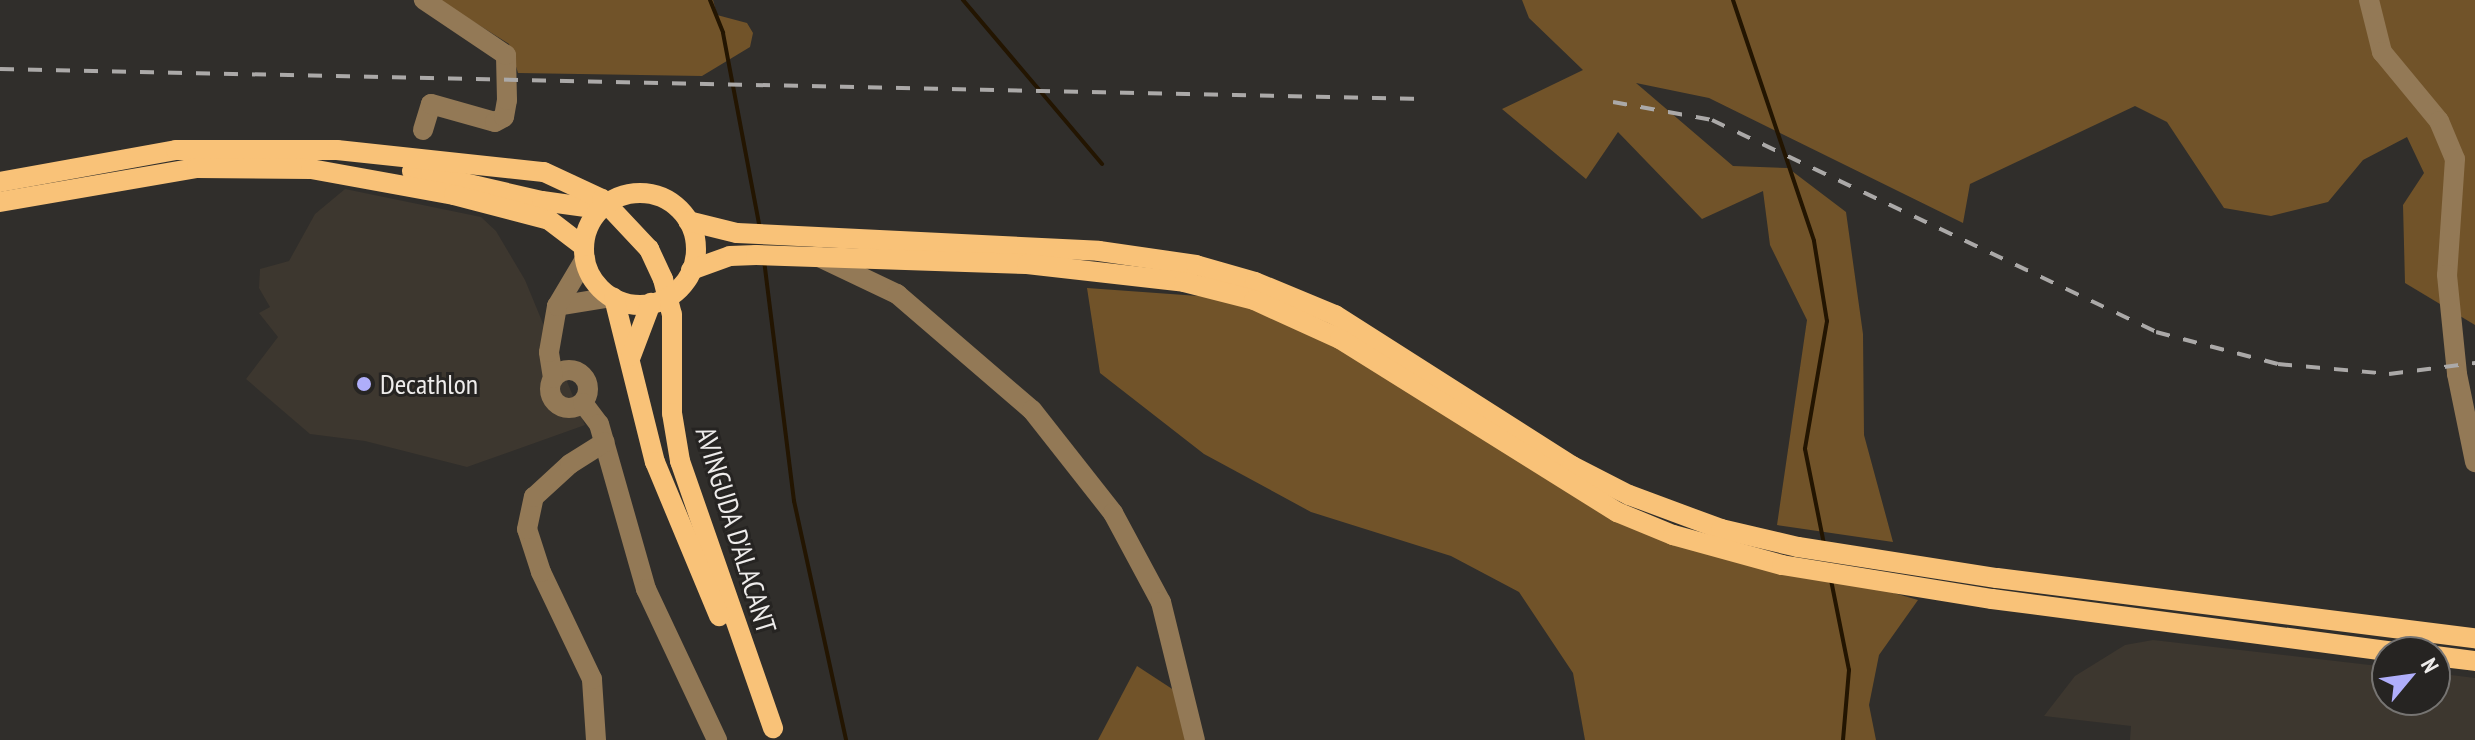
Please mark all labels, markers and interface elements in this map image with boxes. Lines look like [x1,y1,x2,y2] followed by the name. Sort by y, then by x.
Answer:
[380,367,478,401] place label: Decathlon
[355,375,373,393] marker: Decathlon
[688,422,784,638] street label: AVINGUDA D'ALACANT
[2371,636,2451,716] north arrow
[2415,653,2445,677] text: N

